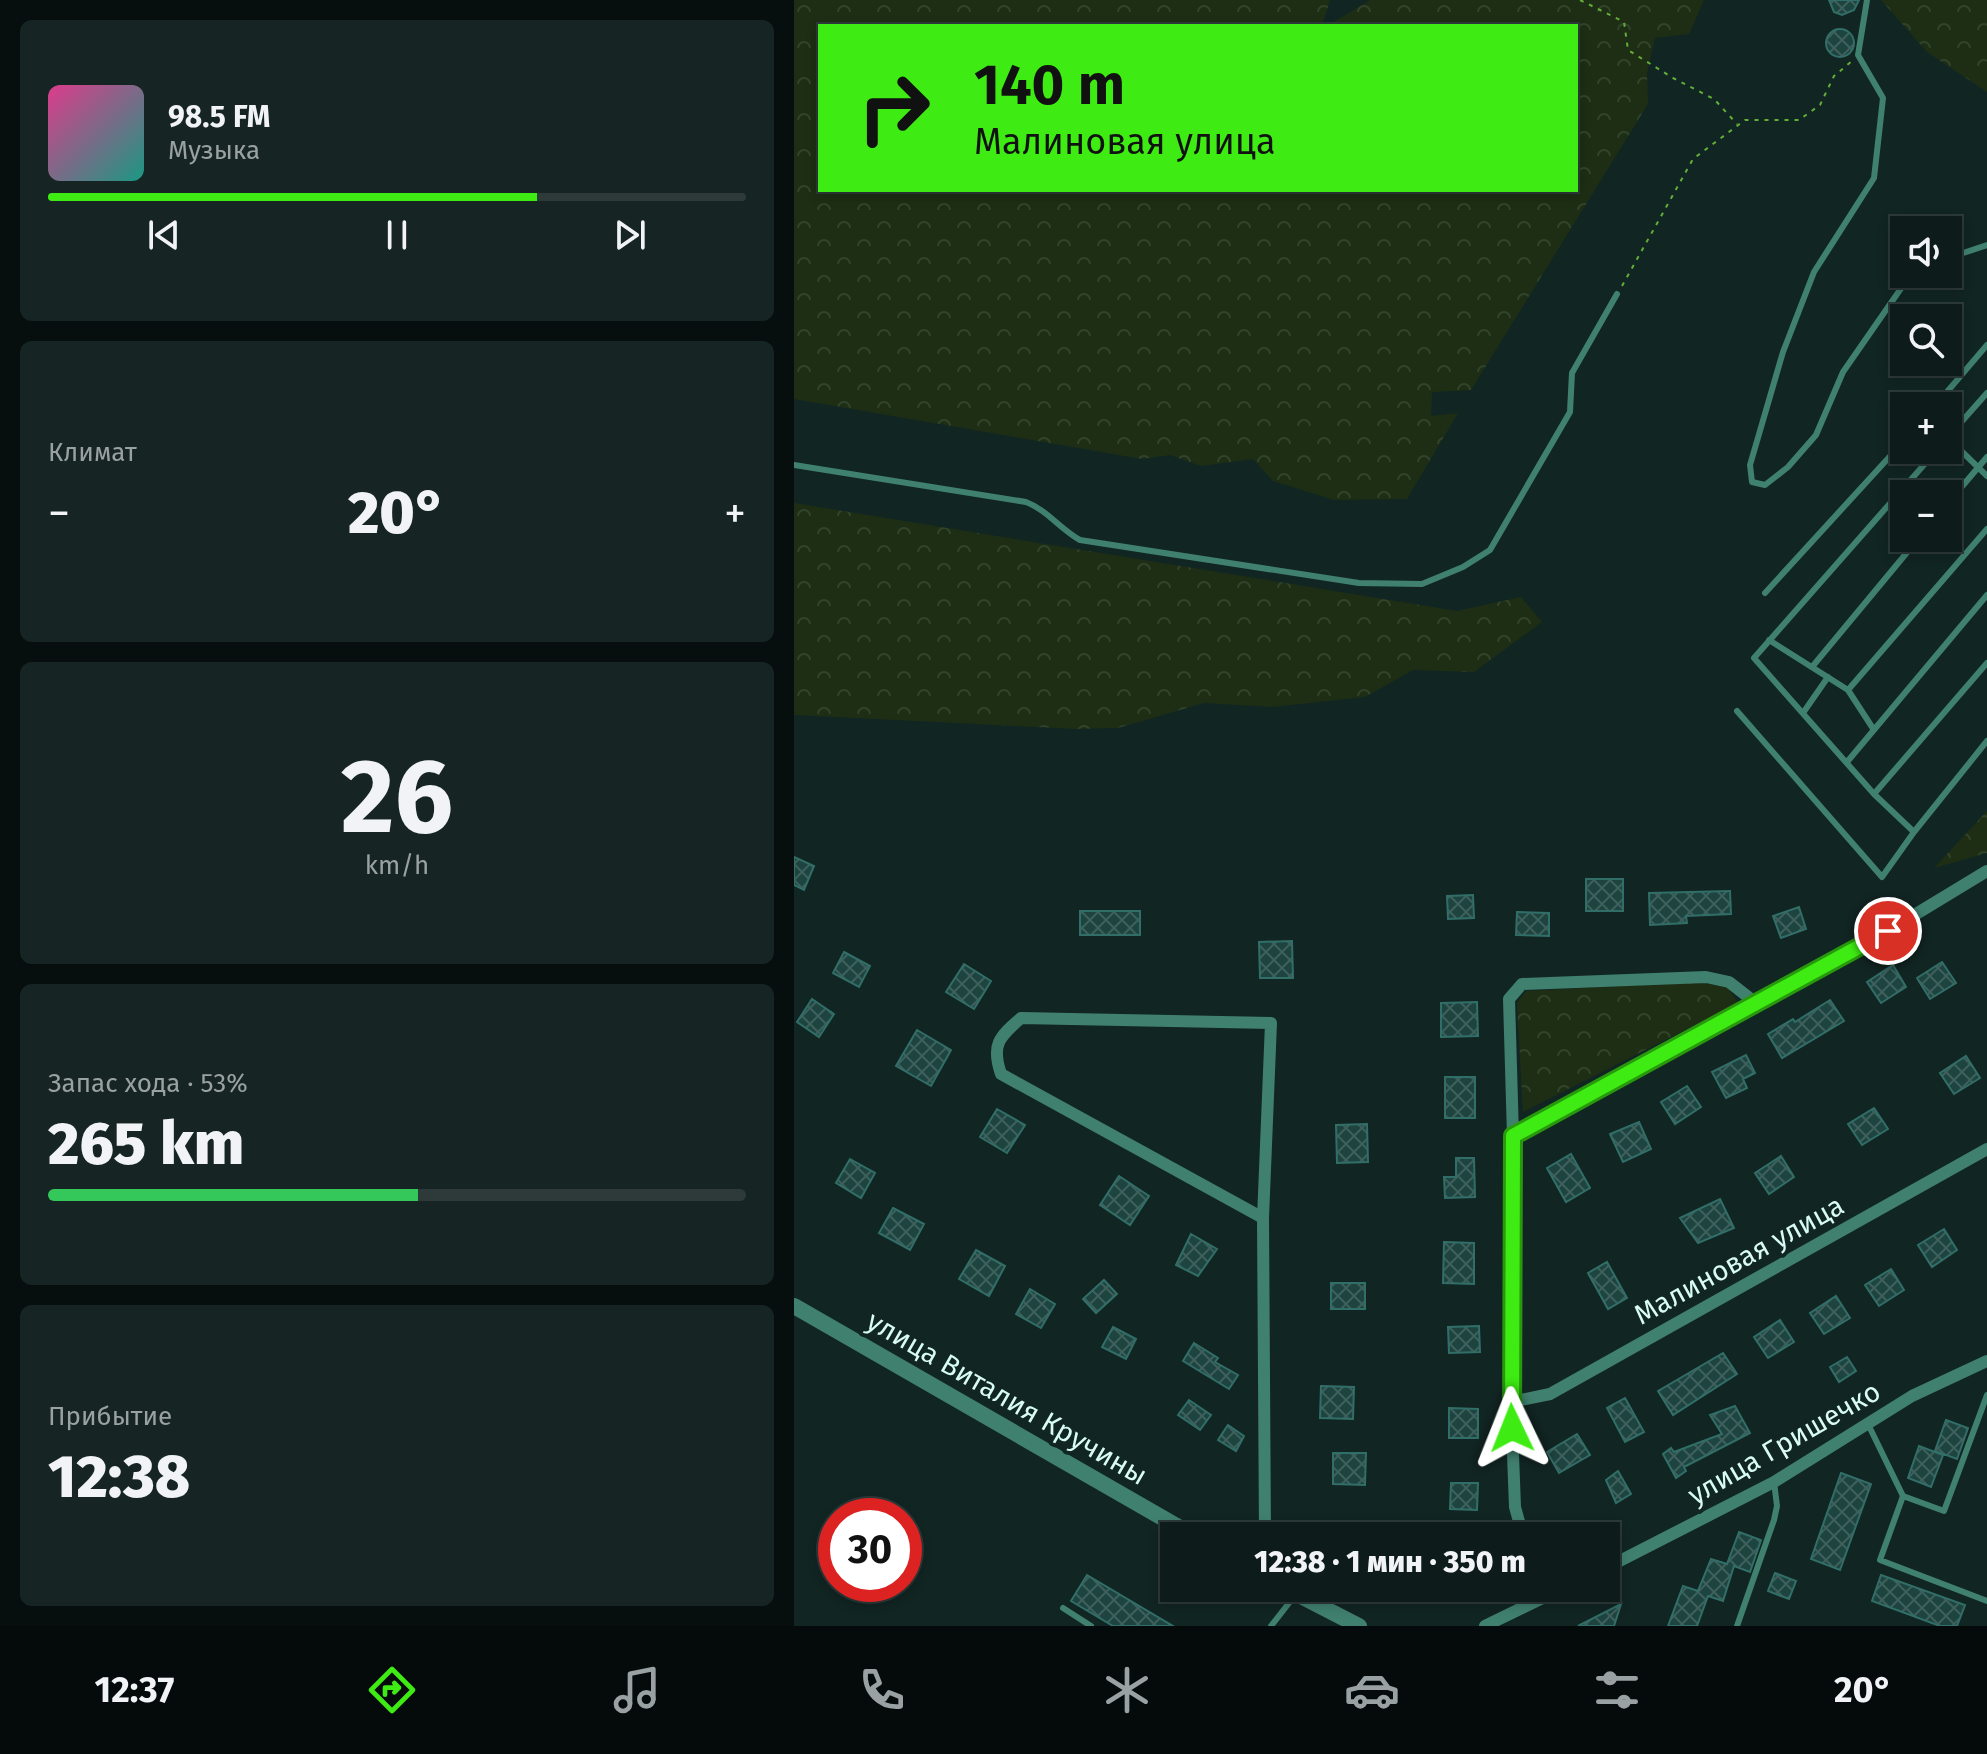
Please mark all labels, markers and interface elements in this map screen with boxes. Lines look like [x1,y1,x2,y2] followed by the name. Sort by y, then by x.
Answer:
[974,52,1125,119] text: 140 m
[842,56,946,160] icon: right
[168,99,270,135] text: 98.5 FM
[974,120,1276,164] text: Малиновая улица
[168,135,260,166] text: Музыка
[142,213,186,257] icon: previous
[375,213,419,257] icon: pause
[608,213,652,257] icon: next
[1890,216,1962,552] map controls
[1890,216,1962,288] button: sound
[1890,304,1962,376] button: search
[1890,392,1962,464] button: +
[48,437,137,468] text: Климат
[348,477,446,549] text: 20°
[1890,480,1962,552] button: −
[48,487,70,540] text: −
[724,487,746,540] text: +
[341,735,453,860] text: 26
[365,850,429,881] text: km/h
[1854,897,1922,965] pin
[1866,909,1910,953] icon: arrive
[48,1068,248,1099] text: Запас хода · 53%
[48,1108,244,1180] text: 265 km
[1628,1189,1850,1331] street label: Малиновая улица
[861,1304,1153,1492] street label: улица Виталия Кручины
[1682,1375,1886,1511] street label: улица Гришечко
[1470,1386,1554,1470] position arrow
[48,1401,172,1432] text: Прибытие
[48,1441,190,1513] text: 12:38
[818,1498,922,1602] speed limit sign: 30
[1254,1544,1526,1580] text: 12:38 · 1 мин · 350 m
[364,1662,420,1718] icon: directions
[609,1662,665,1718] icon: music
[854,1662,910,1718] icon: phone
[1099,1662,1155,1718] icon: climate
[1344,1662,1400,1718] icon: car
[1589,1662,1645,1718] icon: filters
[95,1668,174,1712] text: 12:37
[1834,1668,1892,1712] text: 20°

